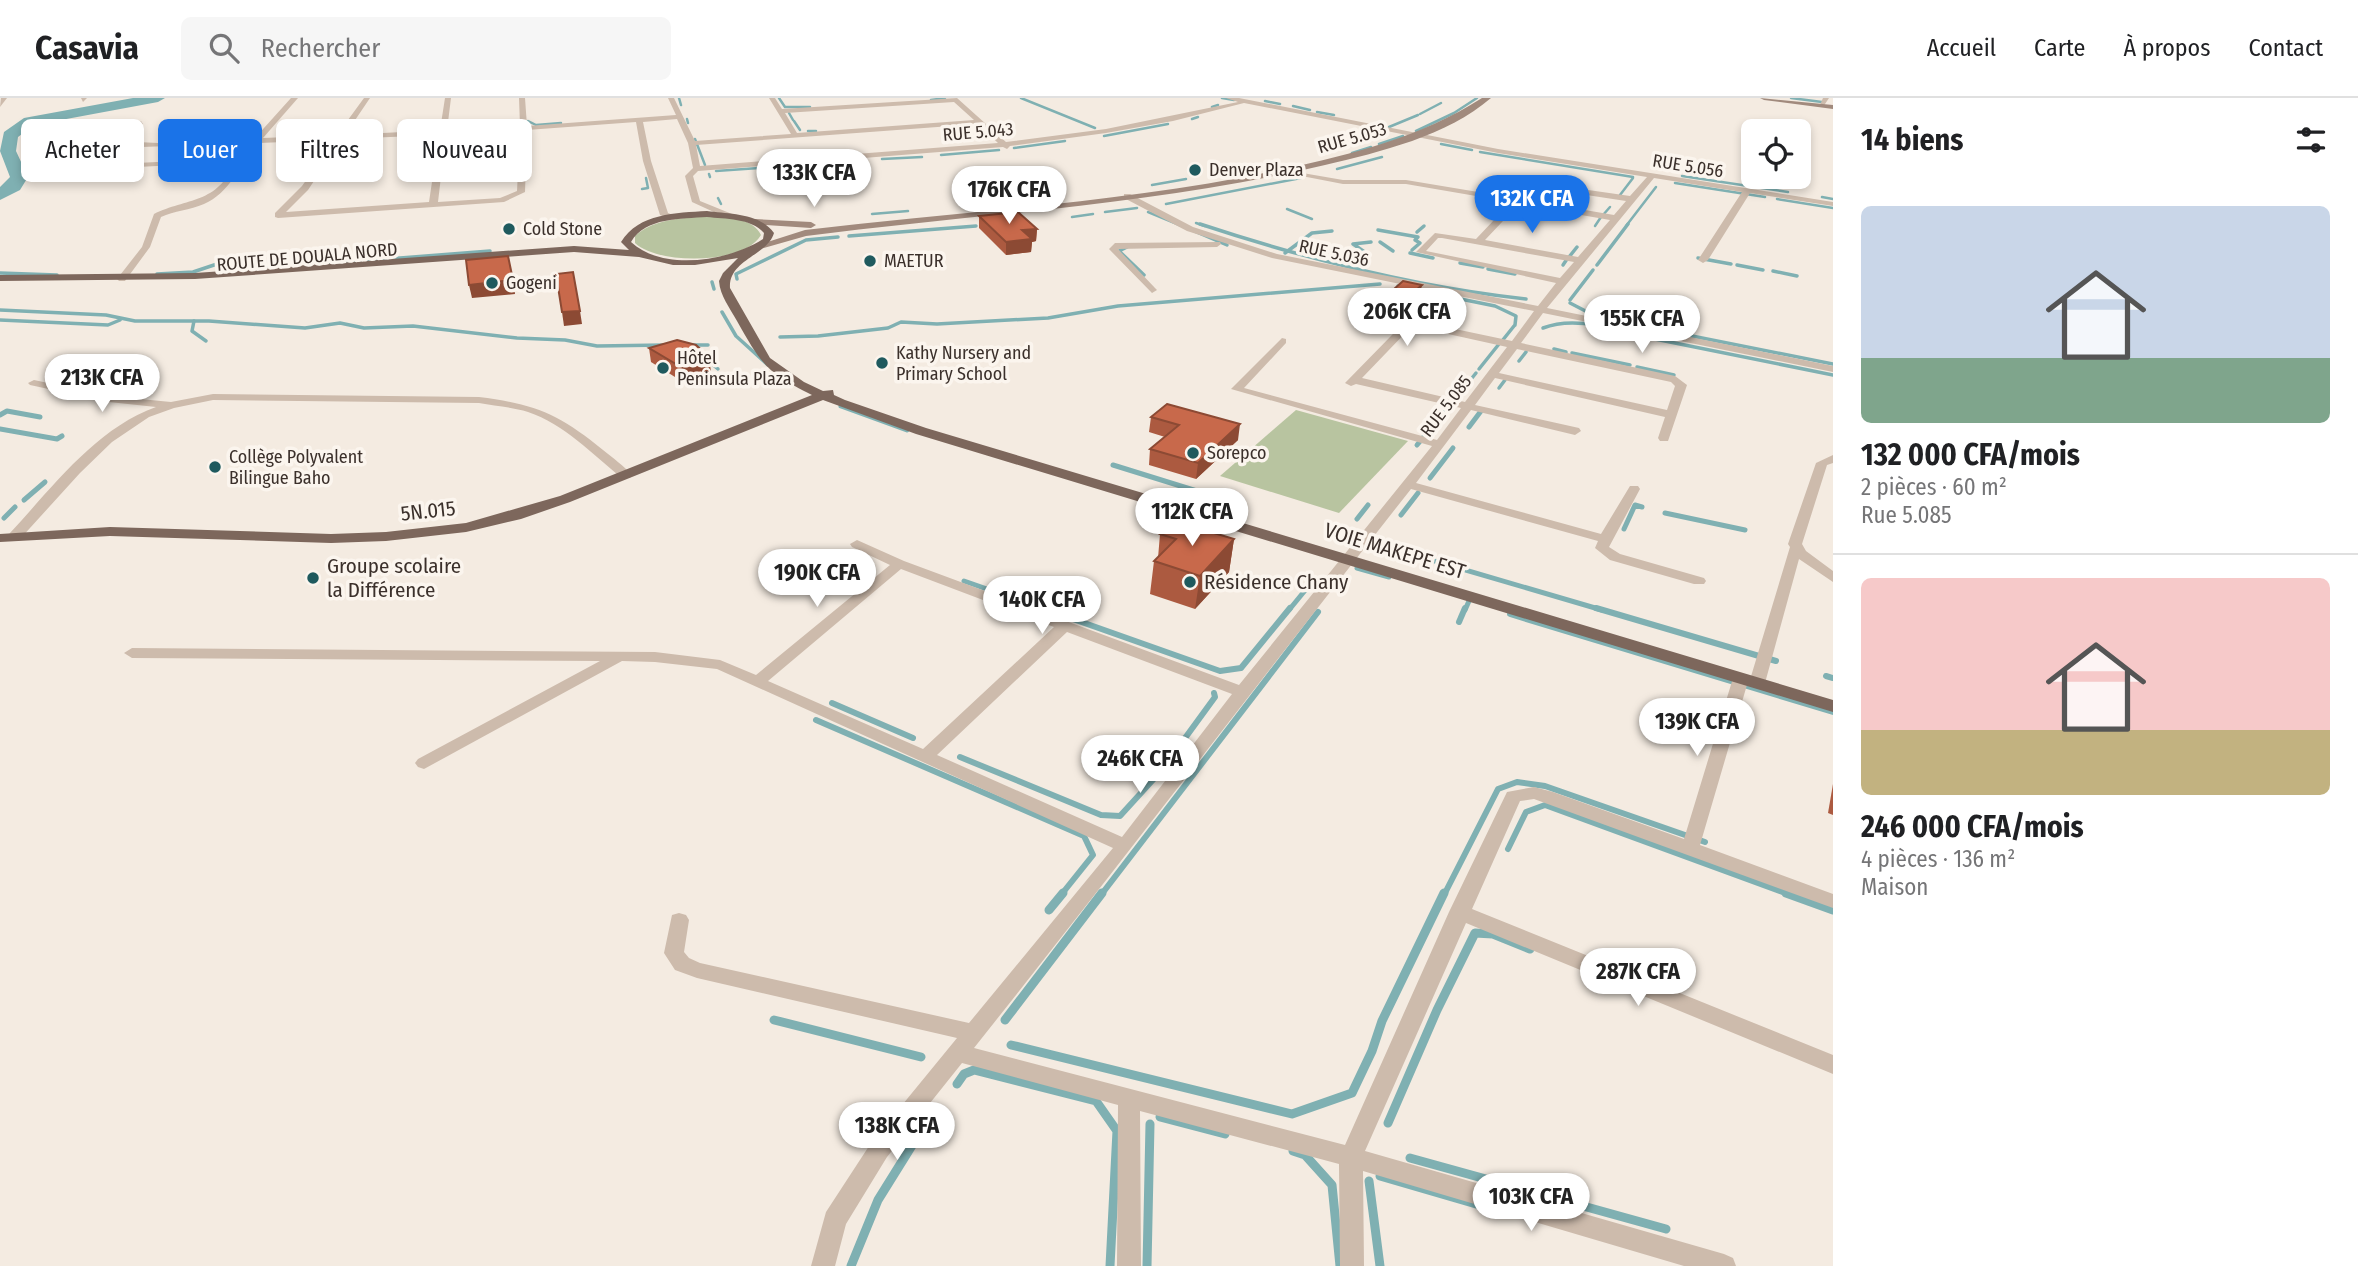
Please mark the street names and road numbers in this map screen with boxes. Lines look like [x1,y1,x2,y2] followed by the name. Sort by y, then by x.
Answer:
[942,118,1014,146] street label: RUE 5.043
[1315,118,1389,158] street label: RUE 5.053
[1651,150,1725,182] street label: RUE 5.056
[1297,235,1371,271] street label: RUE 5.036
[216,238,398,276] street label: ROUTE DE DOUALA NORD
[1416,371,1476,441] street label: RUE 5.085
[399,495,457,527] street label: 5N.015
[1321,517,1469,585] street label: VOIE MAKEPE EST

